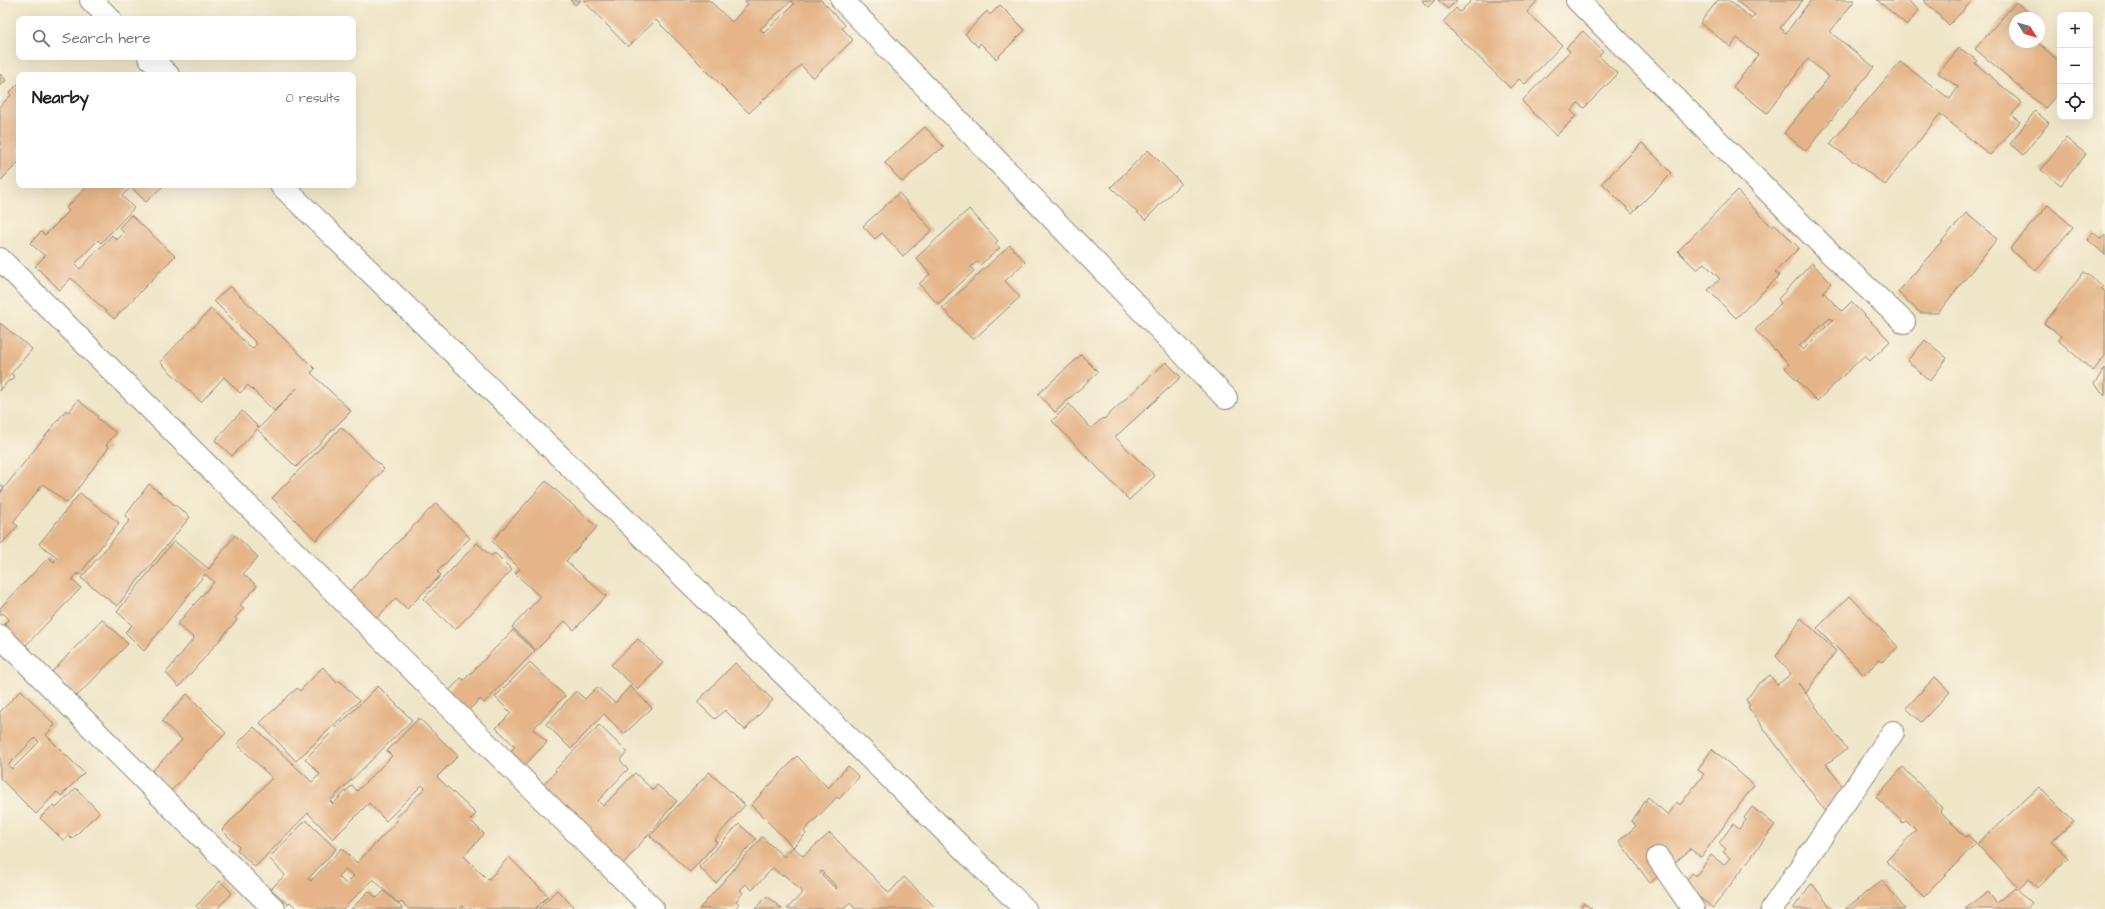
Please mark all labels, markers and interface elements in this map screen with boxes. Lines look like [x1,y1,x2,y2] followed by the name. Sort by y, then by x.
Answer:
[2009,12,2045,48] north arrow
[2057,12,2093,120] map controls
[2057,12,2093,48] button: +
[16,16,356,60] search box
[30,27,52,49] icon: search
[62,28,151,49] text: Search here
[2057,48,2093,84] button: −
[2057,84,2093,120] button: locate
[32,86,89,110] text: Nearby
[285,89,340,107] text: 0 results

